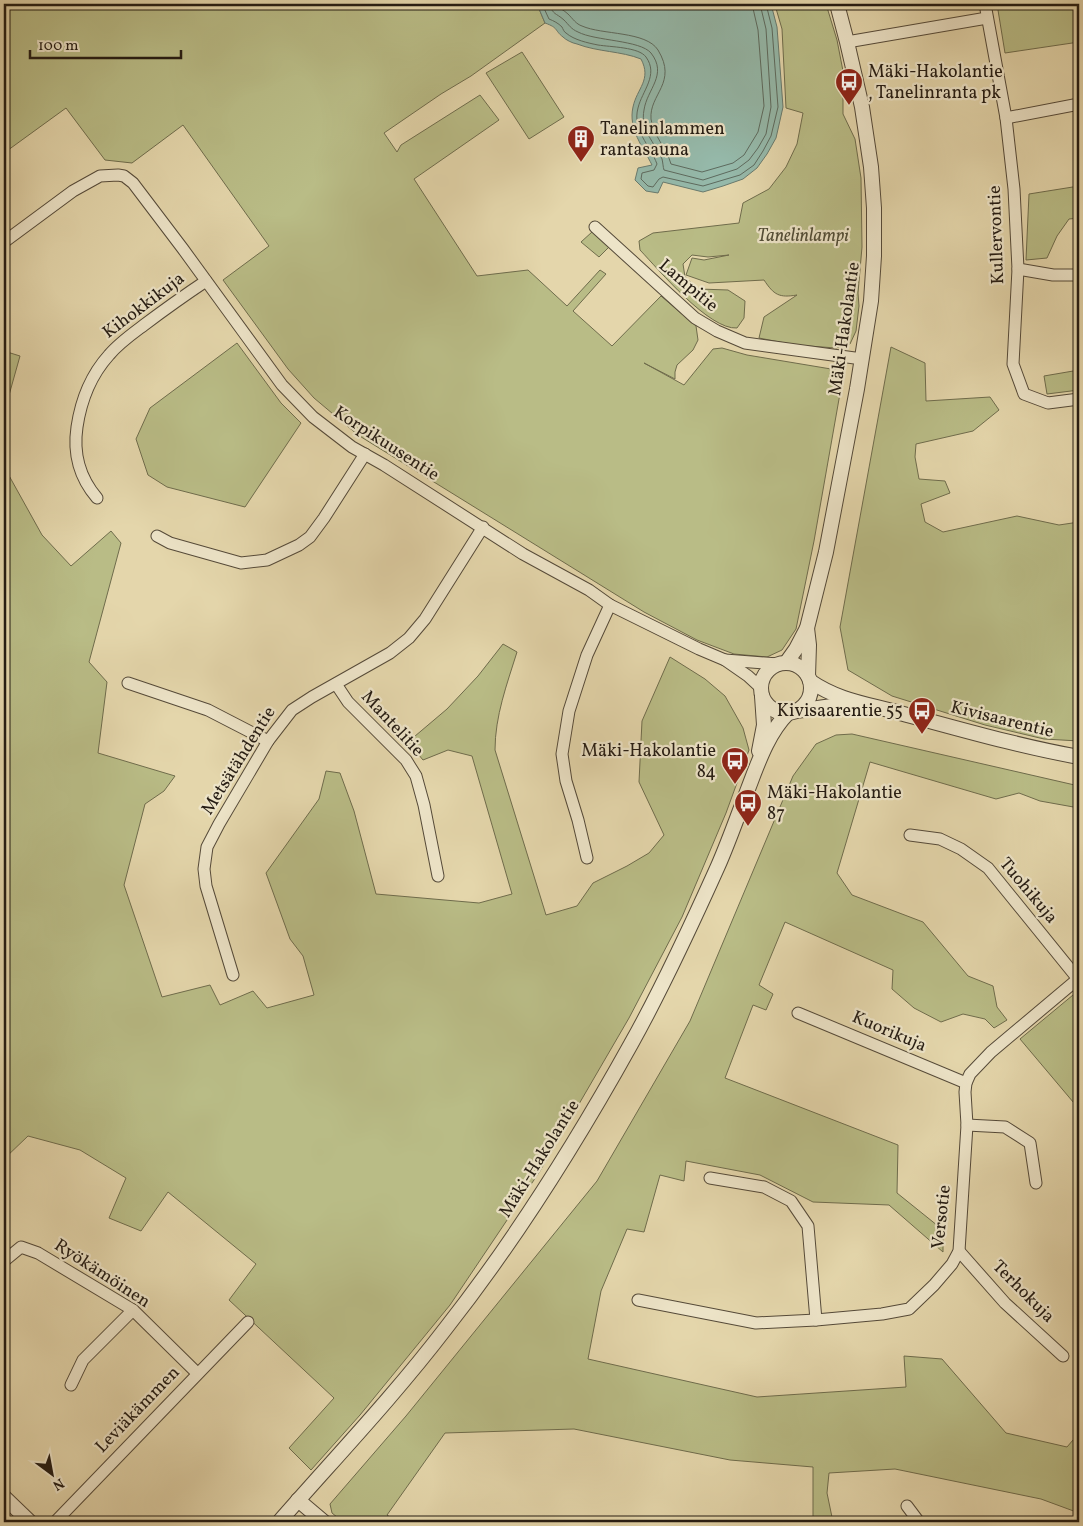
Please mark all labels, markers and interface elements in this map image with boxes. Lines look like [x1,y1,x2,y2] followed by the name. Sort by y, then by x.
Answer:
[30,28,181,60] scale bar
[38,36,78,57] text: 100 m
[868,60,1003,106] place label: Mäki-Hakolantie , Tanelinranta pk
[834,67,864,106] bus stop icon: Mäki-Hakolantie , Tanelinranta pk
[600,117,725,163] place label: Tanelinlammen rantasauna
[566,124,596,163] building icon: Tanelinlammen rantasauna
[983,185,1011,285] street label: Kullervontie
[757,224,849,249] park label: Tanelinlampi
[653,254,723,318] street label: Lampitie
[823,261,867,397] street label: Mäki-Hakolantie
[98,267,190,345] street label: Kihokkikuja
[328,400,444,488] street label: Korpikuusentie
[355,685,429,763] street label: Mantelitie
[948,695,1056,745] street label: Kivisaarentie
[907,696,937,735] bus stop icon: Kivisaarentie 55
[777,699,903,724] place label: Kivisaarentie 55
[196,702,282,820] street label: Metsätähdentie
[581,739,716,785] place label: Mäki-Hakolantie 84
[720,746,750,785] bus stop icon: Mäki-Hakolantie 84
[767,781,902,827] place label: Mäki-Hakolantie 87
[733,788,763,827] bus stop icon: Mäki-Hakolantie 87
[993,853,1063,929] street label: Tuohikuja
[848,1005,930,1059] street label: Kuorikuja
[494,1095,586,1223] street label: Mäki-Hakolantie
[926,1184,958,1250] street label: Versotie
[49,1233,155,1315] street label: Ryökämöinen
[986,1255,1060,1329] street label: Terhokuja
[90,1361,186,1459] street label: Leviäkämmen
[28,1448,78,1498] north arrow
[49,1473,67,1495] text: N

